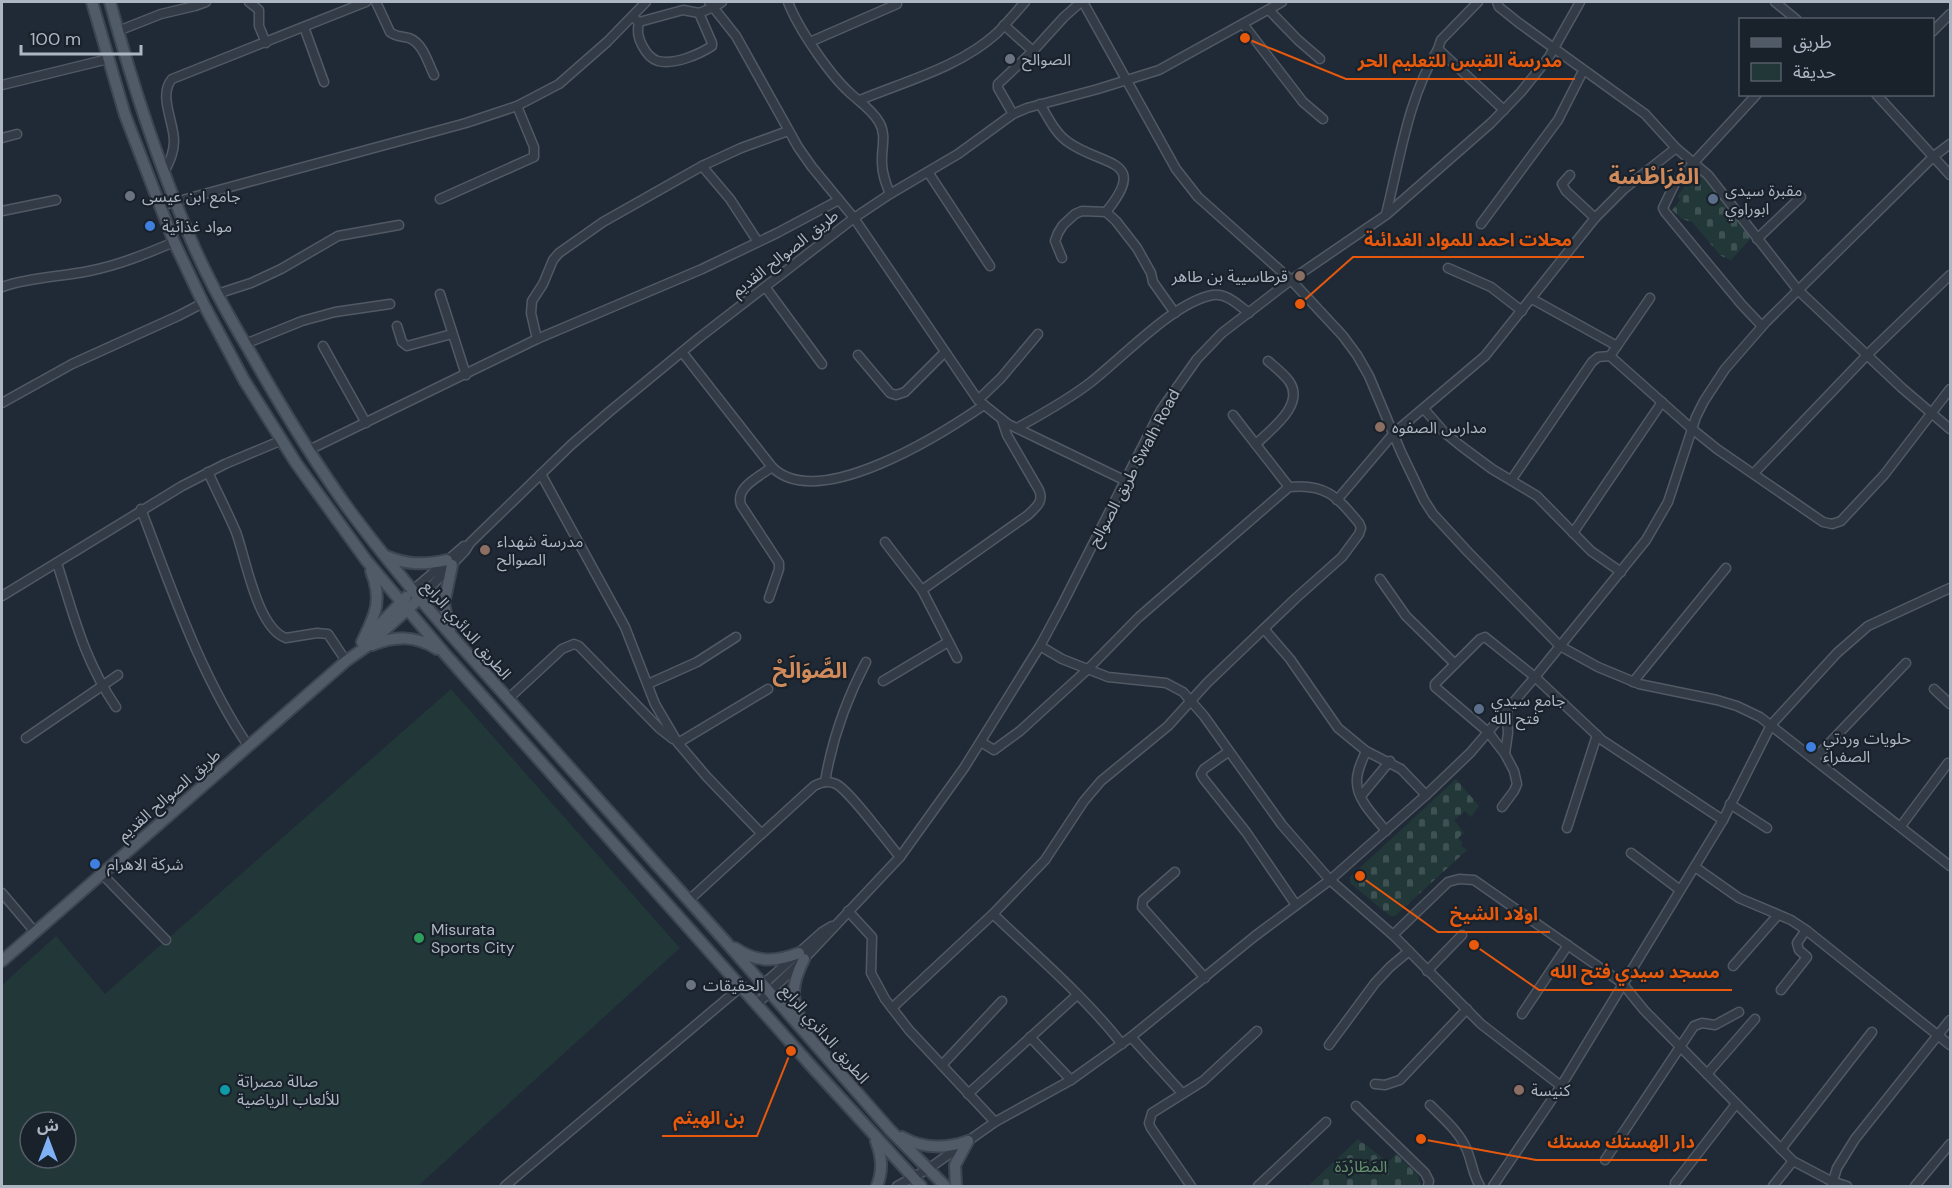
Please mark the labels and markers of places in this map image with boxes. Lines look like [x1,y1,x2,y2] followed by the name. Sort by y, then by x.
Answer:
[1346,43,1575,79] callout: مدرسة القبس للتعليم الحر
[1022,49,1071,72] place label: الصوالح
[1003,52,1017,66] marker: الصوالح
[1725,180,1802,220] place label: مقبرة سيدى ابوراوي
[142,186,241,209] place label: جامع ابن عيسى
[123,189,137,203] marker: جامع ابن عيسى
[1706,192,1720,206] marker: مقبرة سيدى ابوراوي
[162,216,232,237] place label: مواد غذائية
[143,219,157,233] marker: مواد غذائية
[1353,221,1584,257] callout: محلات احمد للمواد الغدائىة
[1171,266,1288,287] place label: قرطاسيية بن طاهر
[1293,269,1307,283] marker: قرطاسيية بن طاهر
[1392,417,1487,438] place label: مدارس الصفوه
[1373,420,1387,434] marker: مدارس الصفوه
[497,531,583,572] place label: مدرسة شهداء الصوالح
[478,543,492,557] marker: مدرسة شهداء الصوالح
[1491,690,1565,731] place label: جامع سيدي فتح الله
[1472,702,1486,716] marker: جامع سيدي فتح الله
[1823,728,1911,767] place label: حلويات وردتي الصفراء
[1804,740,1818,754] marker: حلويات وردتي الصفراء
[107,854,184,877] place label: شركة الاهرام
[88,857,102,871] marker: شركة الاهرام
[1438,896,1550,932] callout: اولاد الشيخ
[431,919,515,958] place label: Misurata Sports City
[412,931,426,945] marker: Misurata Sports City
[1539,954,1732,990] callout: مسجد سيدي فتح الله
[703,975,764,996] place label: الحقيقات
[684,978,698,992] marker: الحقيقات
[237,1071,340,1110] place label: صالة مصراتة للألعاب الرياضية
[1531,1080,1571,1101] place label: كنيسة
[218,1083,232,1097] marker: صالة مصراتة للألعاب الرياضية
[1512,1083,1526,1097] marker: كنيسة
[662,1100,757,1136] callout: بن الهيثم
[1536,1124,1707,1160] callout: دار الهستك مستك

